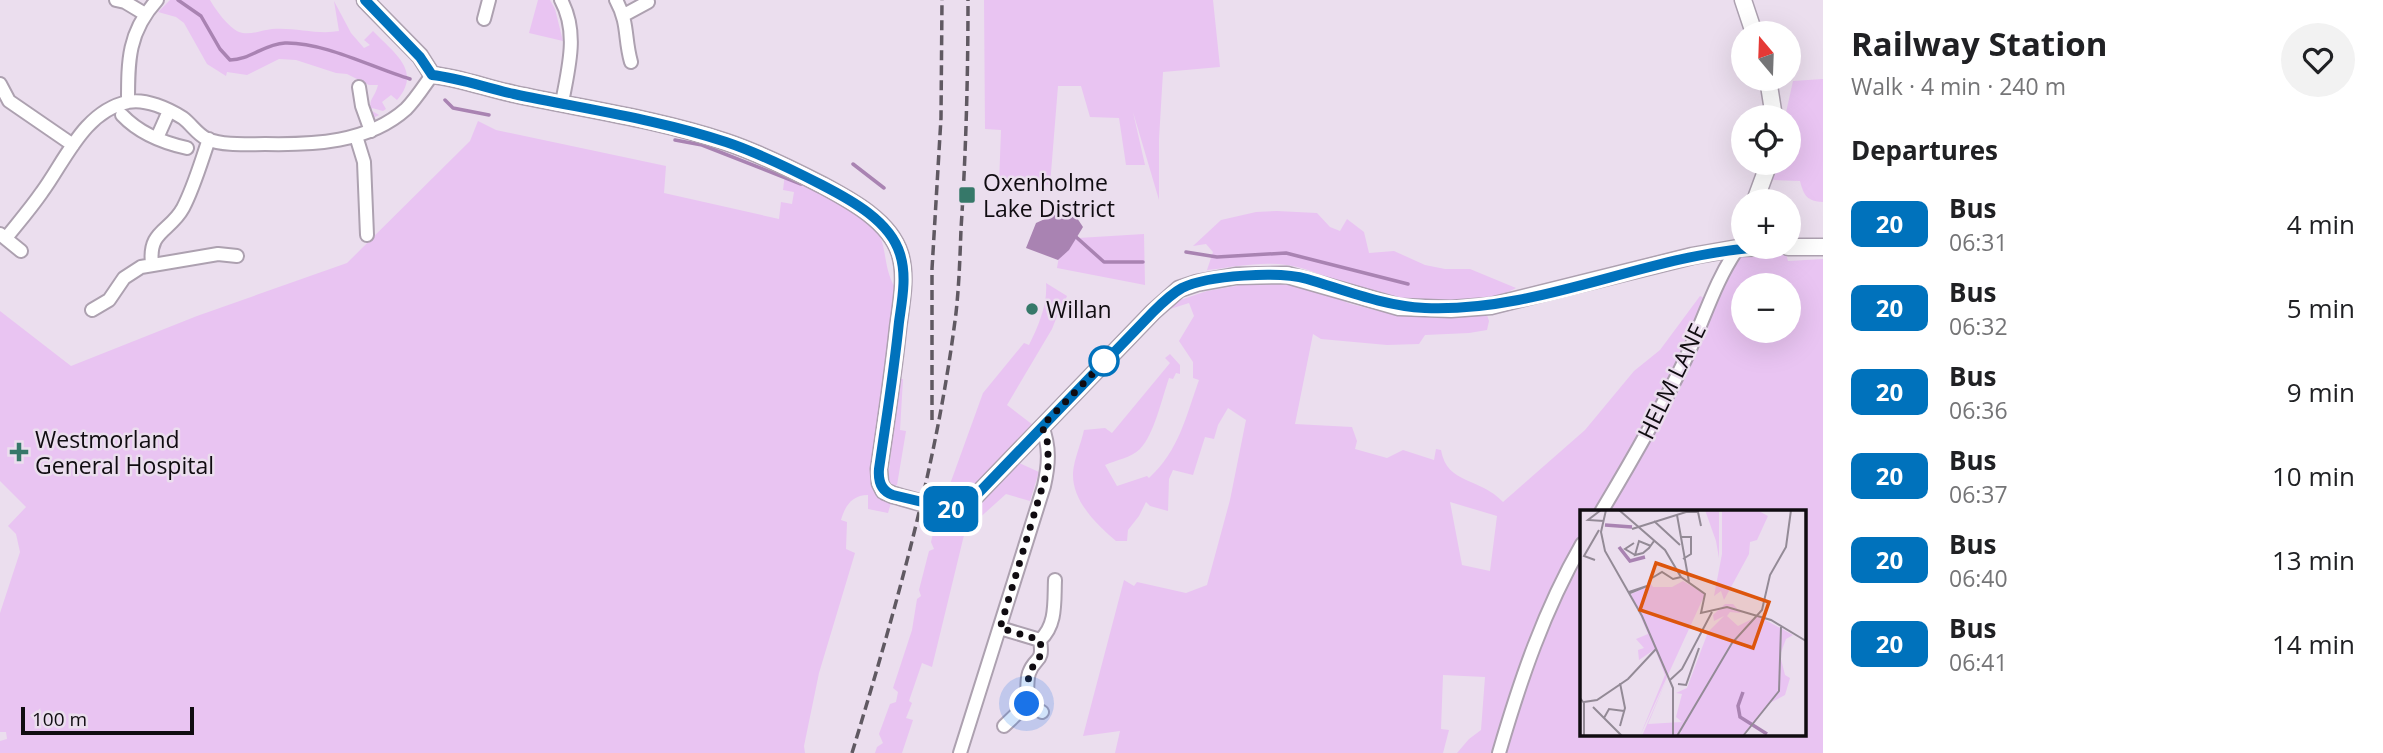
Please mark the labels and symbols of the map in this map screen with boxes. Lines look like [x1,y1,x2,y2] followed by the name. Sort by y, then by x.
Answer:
[1731,21,1801,91] north arrow
[983,166,1115,224] place label: Oxenholme Lake District
[957,185,977,205] marker: Oxenholme Lake District
[1046,293,1112,325] place label: Willan
[1024,301,1040,317] marker: Willan
[1629,318,1713,444] street label: HELM LANE
[1089,346,1119,376] unlabelled marker
[35,423,214,481] place label: Westmorland General Hospital
[9,442,29,462] marker: Westmorland General Hospital
[920,486,982,532] line badge: 20
[1580,510,1806,736] inset map
[1009,686,1044,721] your location
[21,704,194,736] scale bar

